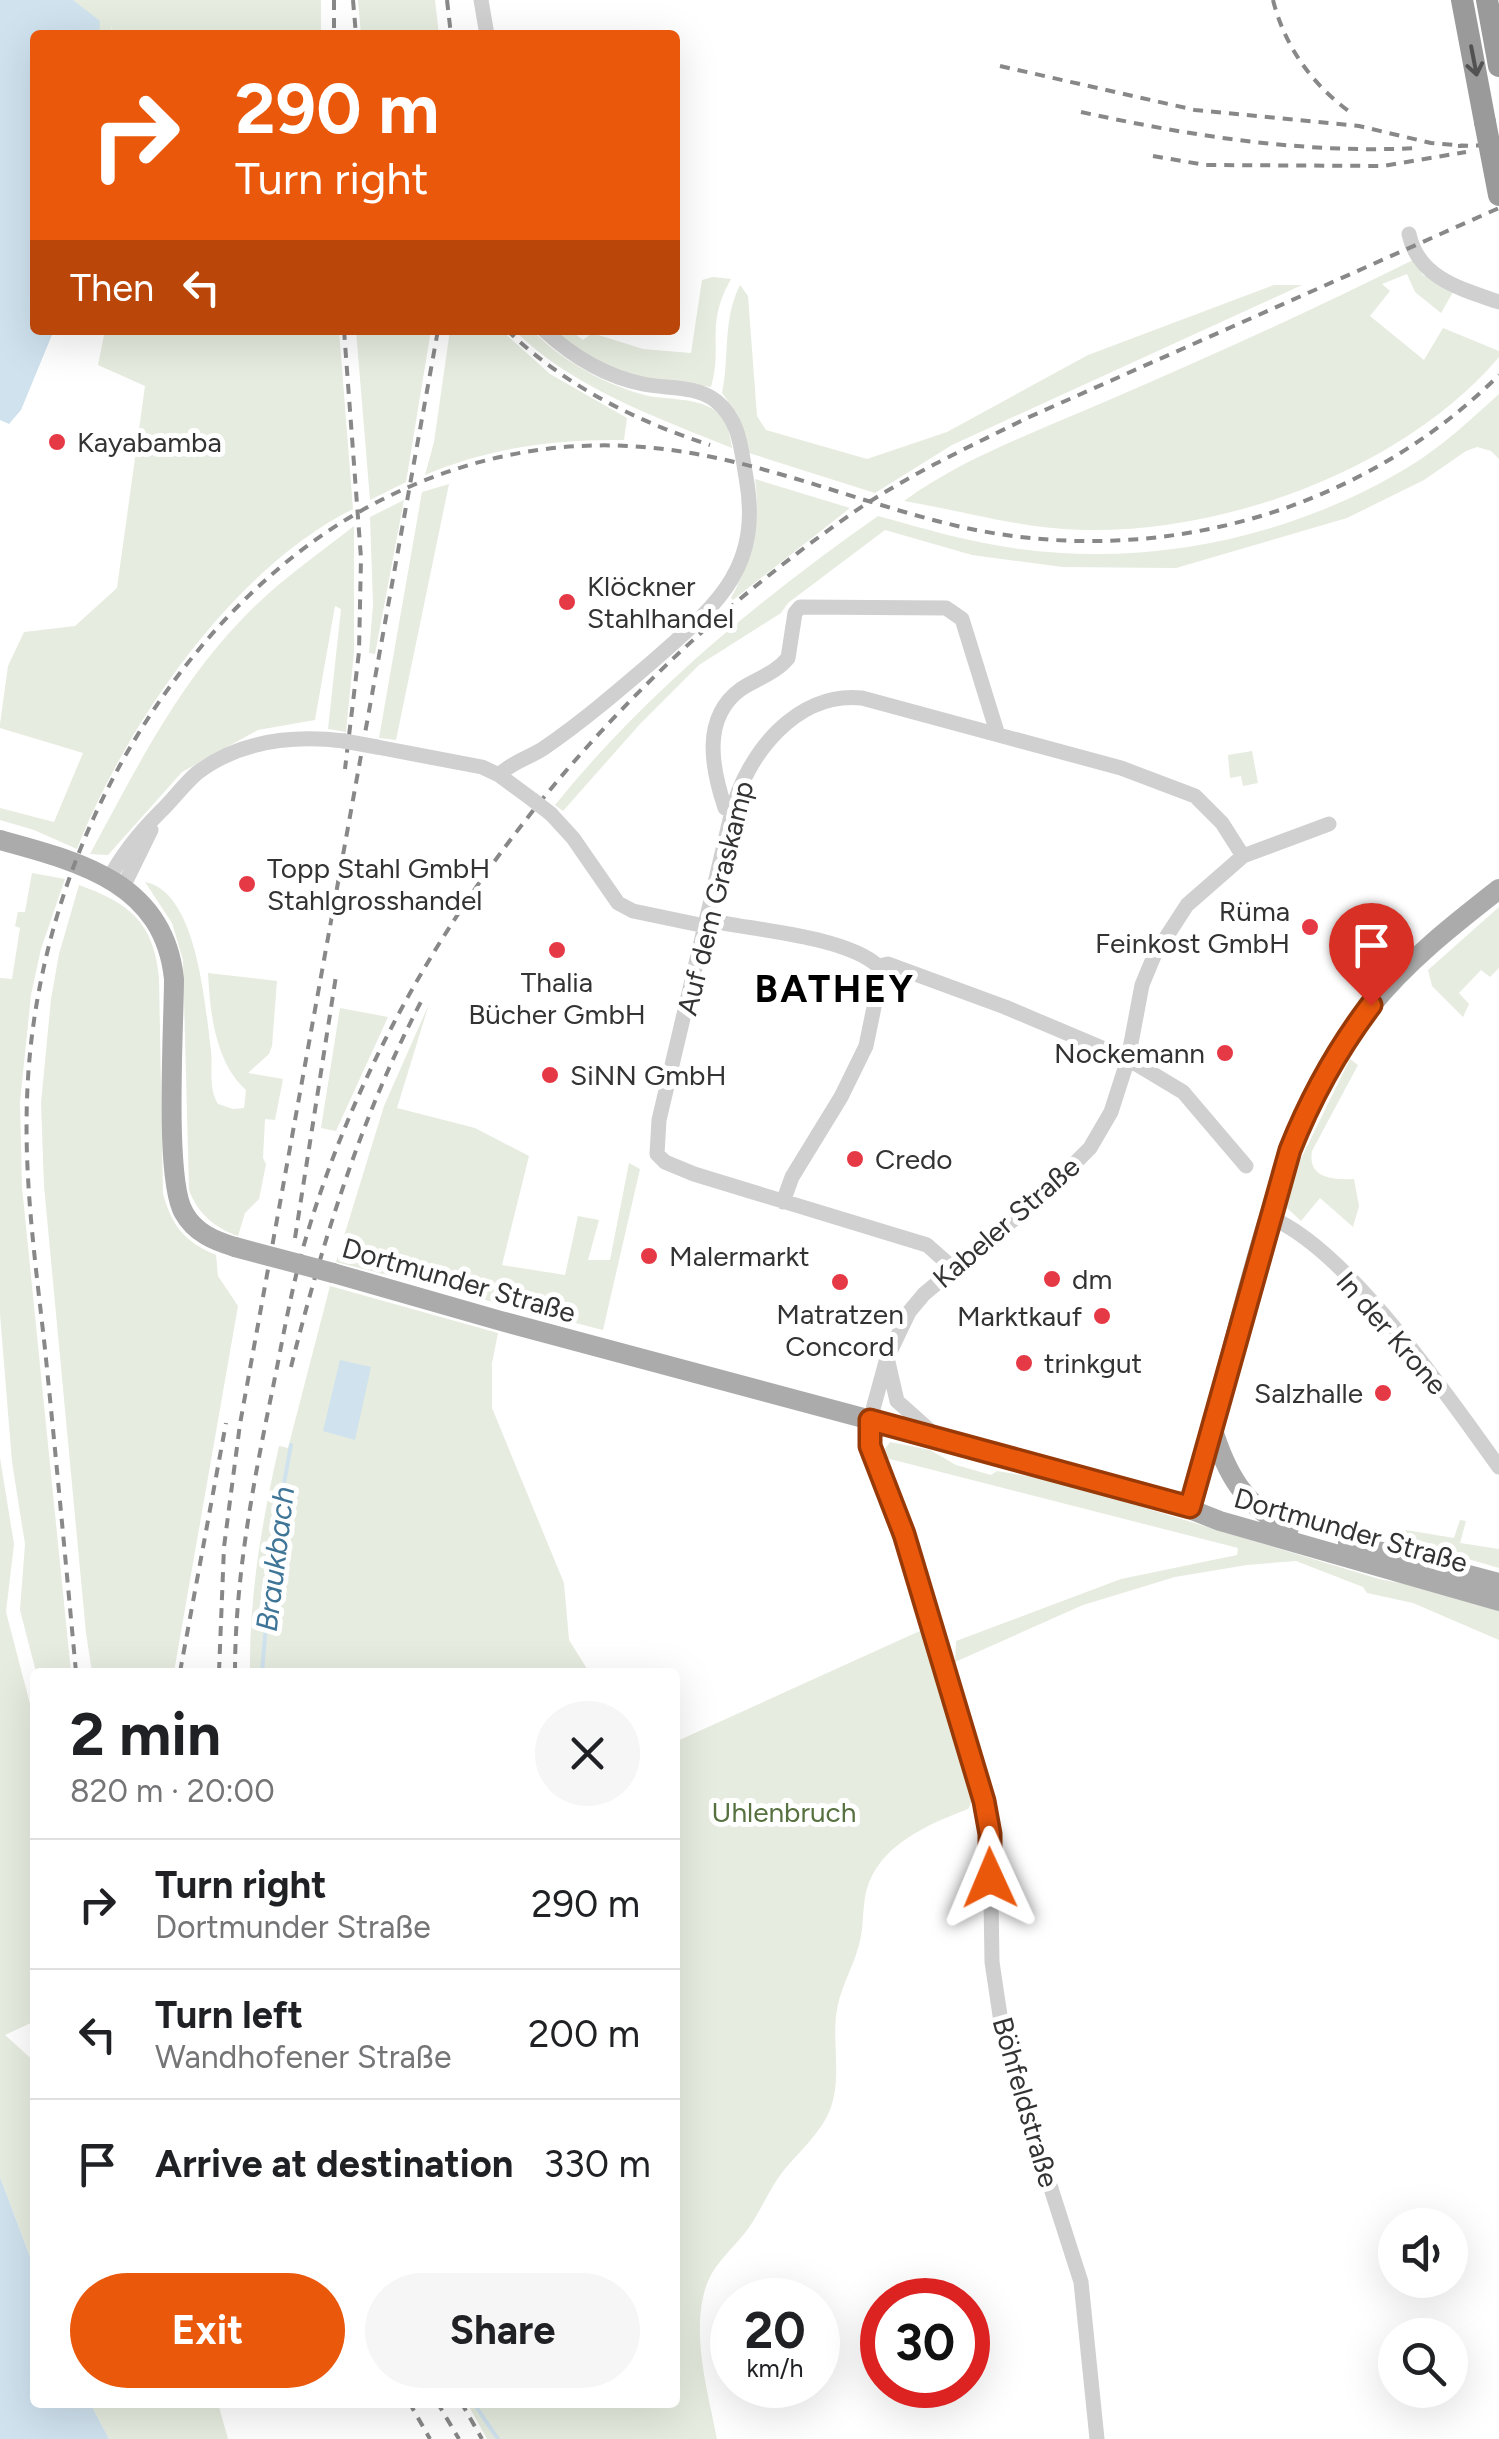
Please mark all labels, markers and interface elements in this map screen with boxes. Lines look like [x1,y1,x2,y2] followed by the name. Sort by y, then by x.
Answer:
[1465,44,1484,76] one-way arrow
[235,66,439,151] text: 290 m
[70,70,200,200] icon: right
[235,151,428,205] text: Turn right
[174,260,229,315] icon: left
[70,265,154,311] text: Then
[77,425,222,459] place label: Kayabamba
[46,431,68,453] marker: Kayabamba
[587,569,734,635] place label: Klöckner Stahlhandel
[556,591,578,613] marker: Klöckner Stahlhandel
[669,777,761,1019] street label: Auf dem Graskamp
[267,851,490,917] place label: Topp Stahl GmbH Stahlgrosshandel
[236,873,258,895] marker: Topp Stahl GmbH Stahlgrosshandel
[1095,894,1290,960] place label: Rüma Feinkost GmbH
[1329,903,1414,1006] pin
[1299,916,1321,938] marker: Rüma Feinkost GmbH
[1344,918,1399,973] icon: arrive
[546,939,568,961] marker: Thalia Bücher GmbH
[468,965,646,1031] place label: Thalia Bücher GmbH
[754,966,916,1012] district label: BATHEY
[1054,1036,1205,1070] place label: Nockemann
[1214,1042,1236,1064] marker: Nockemann
[570,1058,727,1092] place label: SiNN GmbH
[539,1064,561,1086] marker: SiNN GmbH
[875,1142,953,1176] place label: Credo
[844,1148,866,1170] marker: Credo
[926,1149,1086,1295] street label: Kabeler Straße
[338,1230,580,1330] street label: Dortmunder Straße
[669,1239,810,1273] place label: Malermarkt
[638,1245,660,1267] marker: Malermarkt
[1072,1262,1112,1296] place label: dm
[1329,1265,1455,1401] street label: In der Krone
[1041,1268,1063,1290] marker: dm
[829,1271,851,1293] marker: Matratzen Concord
[776,1297,904,1363] place label: Matratzen Concord
[957,1299,1083,1333] place label: Marktkauf
[1091,1305,1113,1327] marker: Marktkauf
[1044,1346,1142,1380] place label: trinkgut
[1013,1352,1035,1374] marker: trinkgut
[1254,1376,1363,1410] place label: Salzhalle
[1372,1382,1394,1404] marker: Salzhalle
[1230,1480,1472,1580] street label: Dortmunder Straße
[248,1484,302,1634] water label: Braukbach
[70,1698,221,1770] text: 2 min
[535,1701,640,1806] button: close
[70,1772,275,1810] text: 820 m · 20:00
[712,1795,856,1829] park label: Uhlenbruch
[938,1826,1042,1930] position arrow
[155,1862,327,1908] text: Turn right
[70,1877,125,1932] icon: right
[531,1881,640,1927] text: 290 m
[155,1908,431,1946] text: Dortmunder Straße
[155,1992,303,2038] text: Turn left
[70,2007,125,2062] icon: left
[528,2011,640,2057] text: 200 m
[985,2013,1067,2191] street label: Böhfeldstraße
[155,2038,451,2076] text: Wandhofener Straße
[70,2137,125,2192] icon: arrive
[155,2141,513,2187] text: Arrive at destination
[543,2141,651,2187] text: 330 m
[1378,2208,1468,2408] map controls
[1378,2208,1468,2298] button: sound
[70,2273,345,2388] button: Exit
[365,2273,640,2388] button: Share
[860,2278,990,2408] speed limit sign: 30
[744,2300,806,2361] text: 20
[1378,2318,1468,2408] button: search
[746,2353,804,2383] text: km/h

